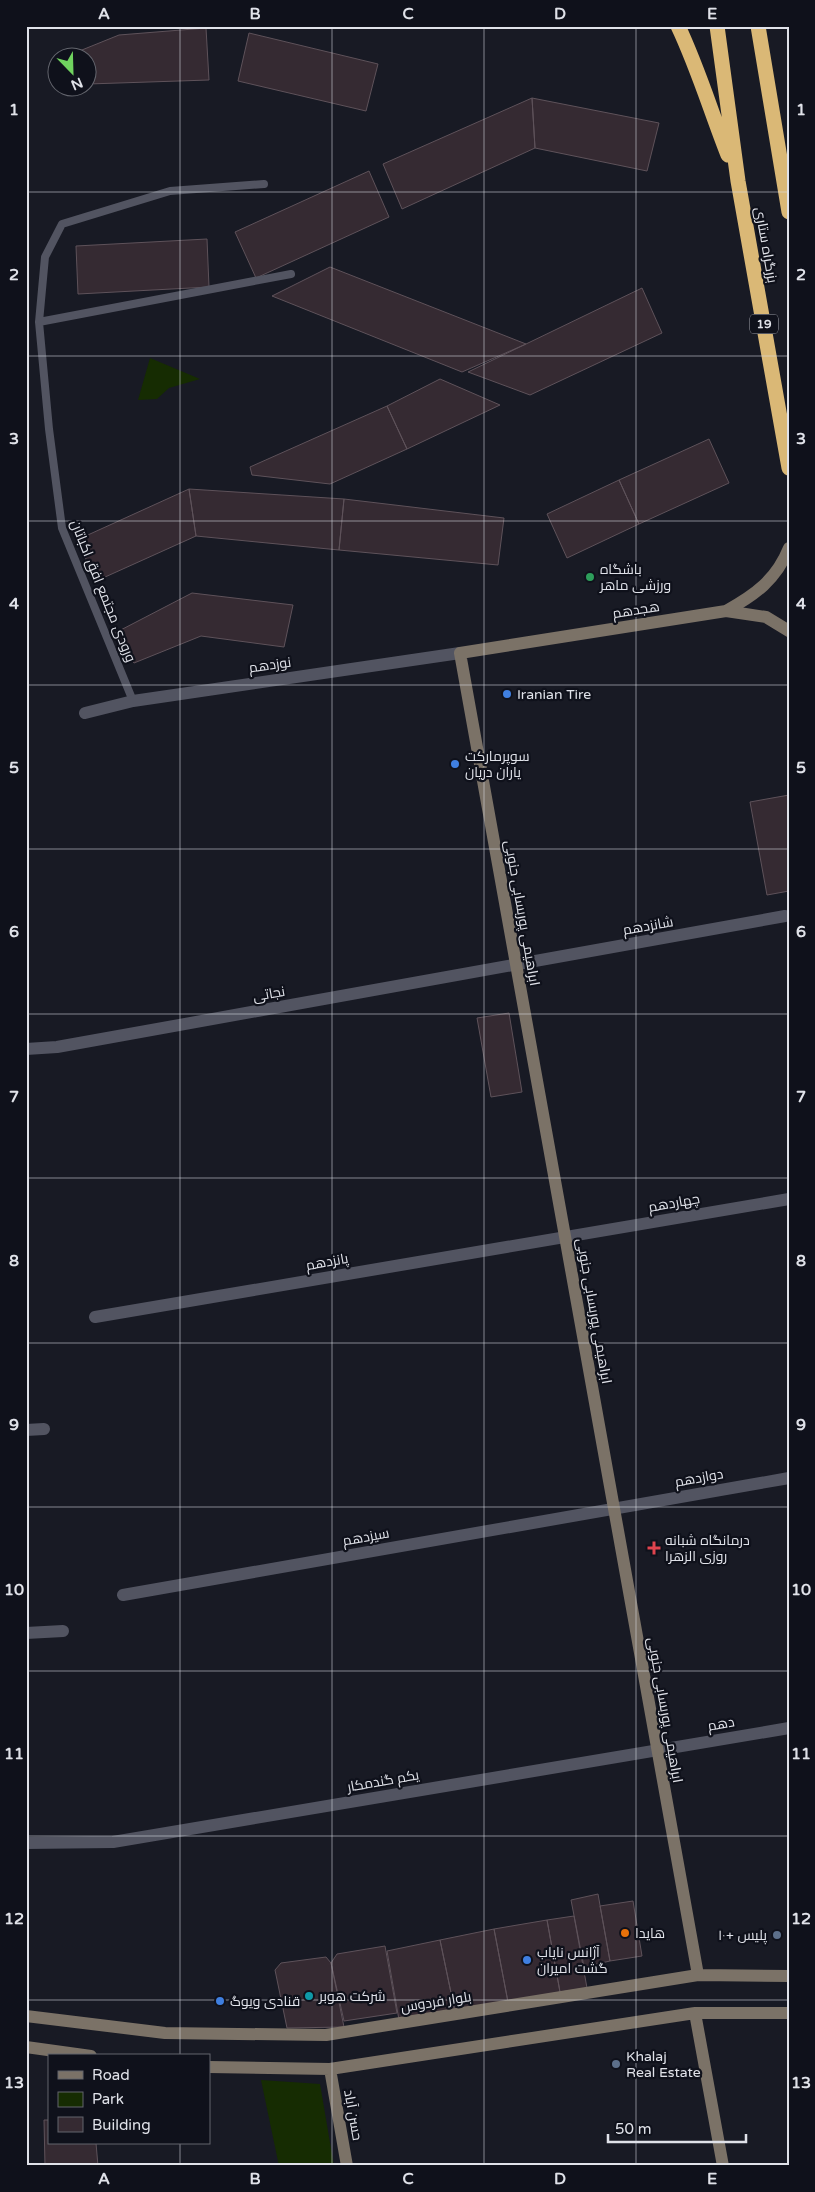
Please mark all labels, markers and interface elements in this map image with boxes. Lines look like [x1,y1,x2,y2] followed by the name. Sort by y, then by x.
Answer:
[98,4,110,24] text: A
[249,4,261,24] text: B
[402,4,414,24] text: C
[554,4,566,24] text: D
[707,4,717,24] text: E
[48,48,98,98] north arrow
[68,73,85,94] text: N
[9,100,19,120] text: 1
[796,100,806,120] text: 1
[751,206,781,284] street label: بزرگراه ستاری
[9,265,19,285] text: 2
[796,265,806,285] text: 2
[750,314,778,334] road number: 19
[9,429,19,449] text: 3
[796,429,806,449] text: 3
[67,517,139,665] street label: ورودی مجتمع افق اکباتان
[599,561,671,594] place label: باشگاه ورزشی ماهر
[584,571,596,583] marker: باشگاه ورزشی ماهر
[9,594,19,614] text: 4
[796,594,806,614] text: 4
[611,598,661,623] street label: هجدهم
[248,654,292,677] street label: نوزدهم
[517,686,591,703] place label: Iranian Tire
[501,688,513,700] marker: Iranian Tire
[465,748,530,781] place label: سوپرمارکت یاران دریان
[9,758,19,778] text: 5
[449,758,461,770] marker: سوپرمارکت یاران دریان
[796,758,806,778] text: 5
[500,839,543,987] street label: ابراهیمی پوربسابی جنوبی
[622,913,675,940] street label: شانزدهم
[9,922,19,942] text: 6
[796,922,806,942] text: 6
[252,983,286,1005] street label: نجاتی
[9,1087,19,1107] text: 7
[796,1087,806,1107] text: 7
[647,1190,701,1217] street label: چهاردهم
[572,1237,615,1385] street label: ابراهیمی پوربسابی جنوبی
[304,1250,350,1275] street label: پانزدهم
[9,1251,19,1271] text: 8
[796,1251,806,1271] text: 8
[9,1415,19,1435] text: 9
[796,1415,806,1435] text: 9
[673,1465,725,1492] street label: دوازدهم
[341,1525,391,1550] street label: سیزدهم
[665,1532,750,1565] place label: درمانگاه شبانه روزی الزهرا
[647,1541,661,1555] marker: درمانگاه شبانه روزی الزهرا
[4,1580,24,1600] text: 10
[791,1580,811,1600] text: 10
[643,1636,686,1784] street label: ابراهیمی پوربسابی جنوبی
[706,1713,736,1736] street label: دهم
[4,1744,24,1764] text: 11
[791,1744,811,1764] text: 11
[345,1766,421,1797] street label: یکم گندمکار
[4,1909,24,1929] text: 12
[791,1909,811,1929] text: 12
[635,1925,665,1942] place label: هایدا
[619,1927,631,1939] marker: هایدا
[718,1927,767,1945] place label: پلیس +۱۰
[771,1929,783,1941] marker: پلیس +۱۰
[537,1944,608,1977] place label: آژانس نایاب گشت امیران
[521,1954,533,1966] marker: آژانس نایاب گشت امیران
[318,1988,386,2005] place label: شرکت هوبر
[399,1988,473,2016] street label: بلوار فردوس
[303,1990,315,2002] marker: شرکت هوبر
[230,1993,300,2010] place label: قنادی ویوگ
[214,1995,226,2007] marker: قنادی ویوگ
[626,2048,701,2081] place label: Khalaj Real Estate
[48,2054,210,2144] legend
[610,2058,622,2070] marker: Khalaj Real Estate
[92,2066,130,2084] text: Road
[4,2073,24,2093] text: 13
[791,2073,811,2093] text: 13
[340,2088,366,2142] street label: حسن آباد
[92,2090,124,2108] text: Park
[608,2112,745,2144] scale bar
[92,2116,151,2134] text: Building
[615,2120,652,2138] text: 50 m
[98,2169,110,2189] text: A
[249,2169,261,2189] text: B
[402,2169,414,2189] text: C
[554,2169,566,2189] text: D
[707,2169,717,2189] text: E

